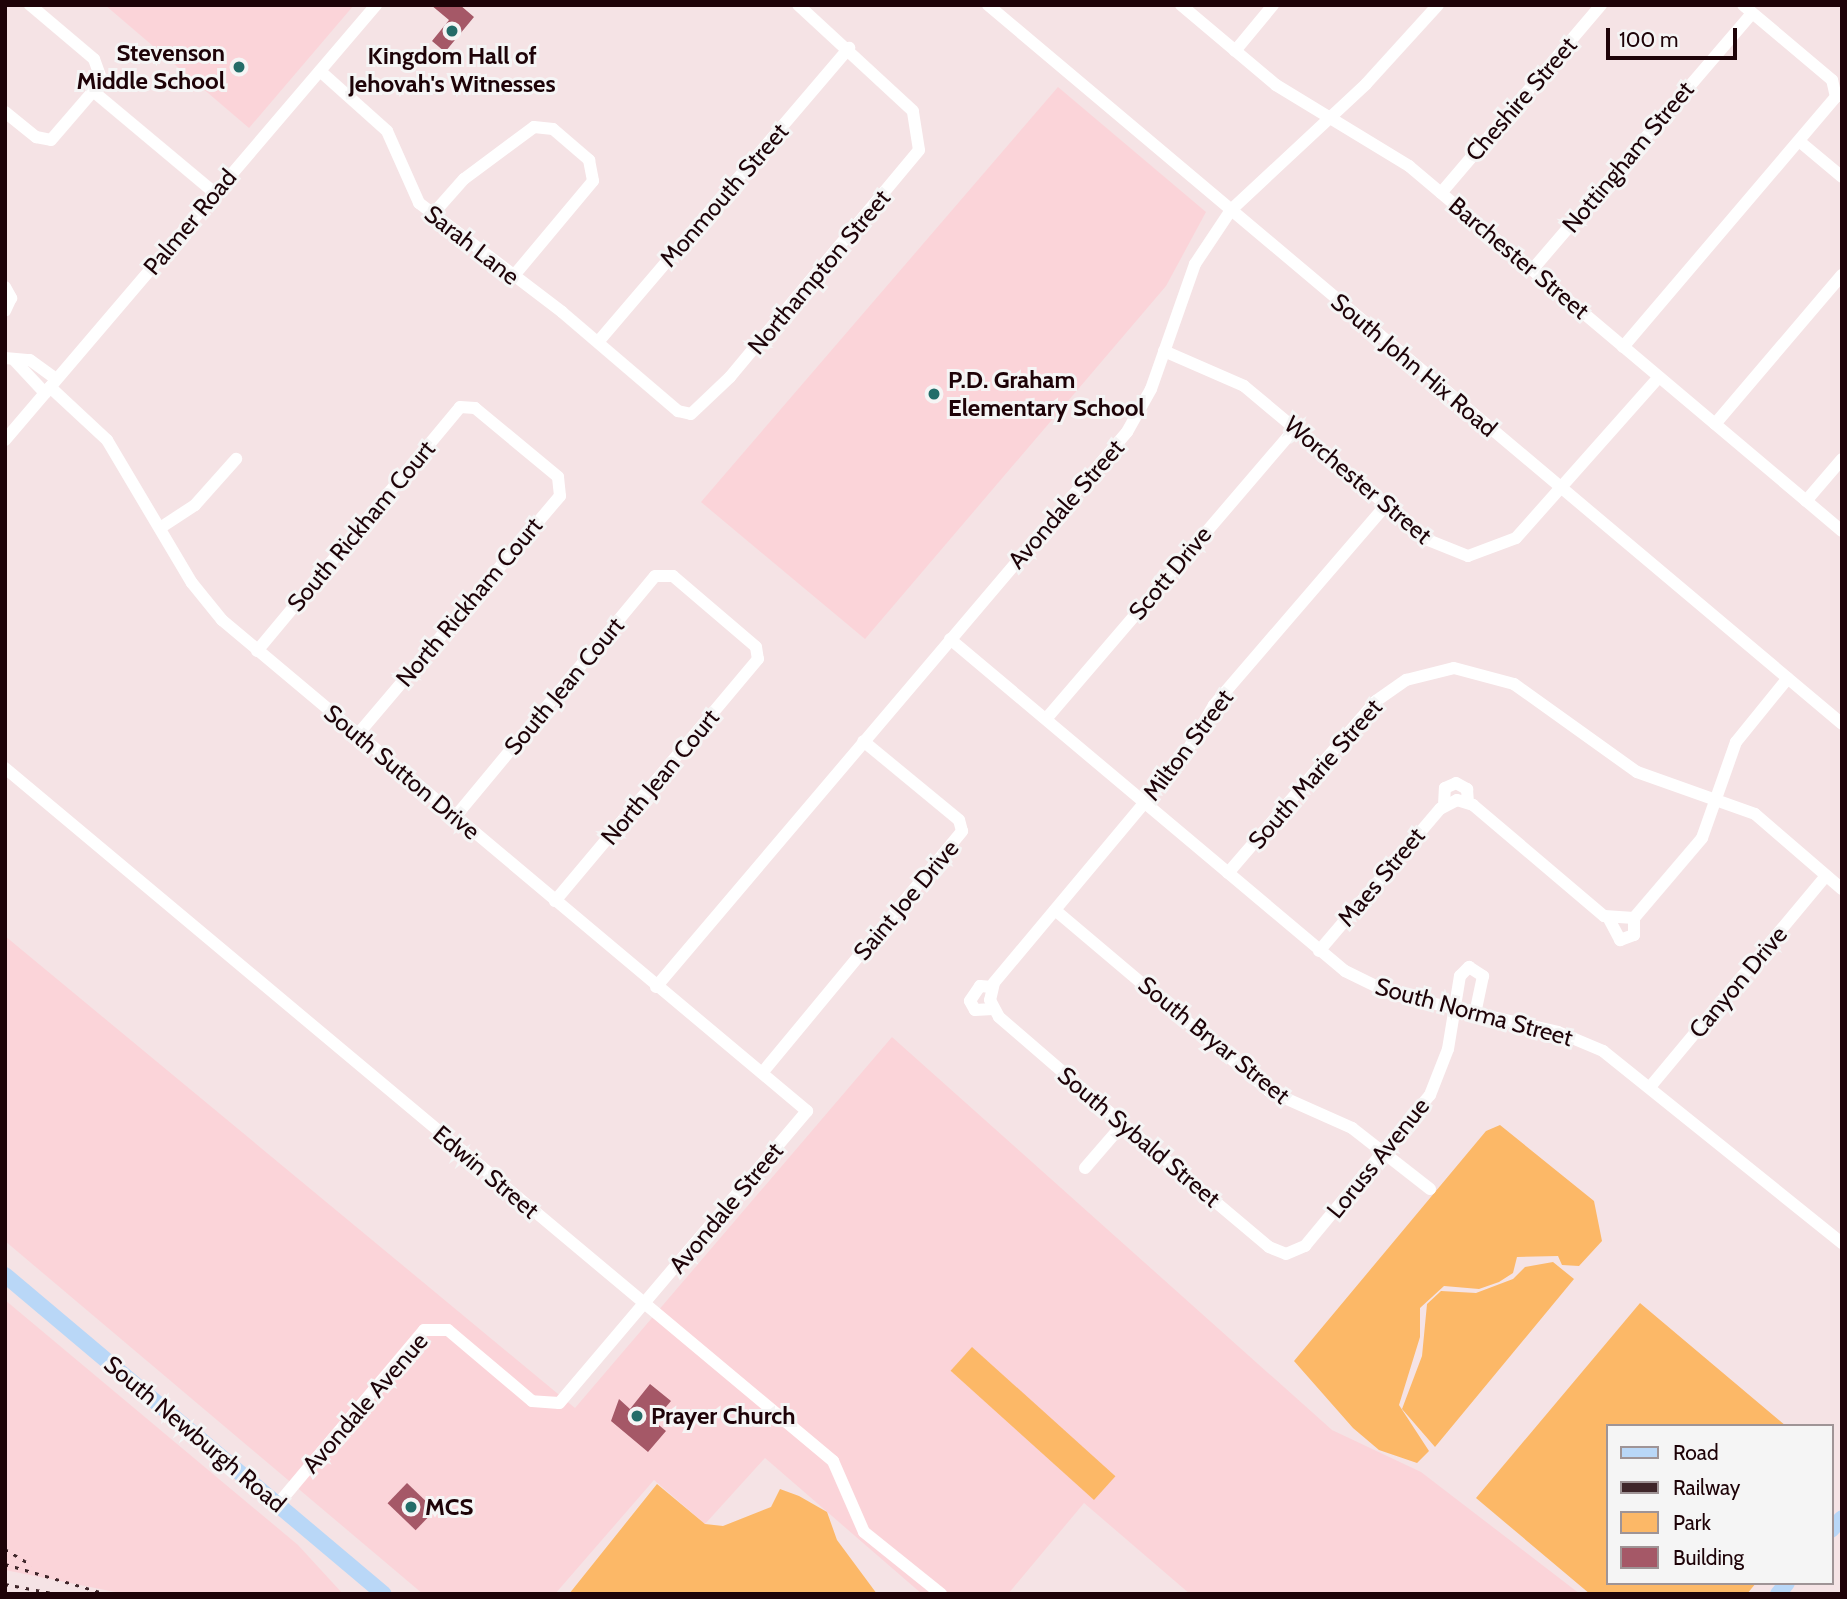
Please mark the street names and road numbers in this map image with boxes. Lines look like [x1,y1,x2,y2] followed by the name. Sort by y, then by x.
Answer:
[1459,31,1583,167] street label: Cheshire Street
[1556,75,1700,239] street label: Nottingham Street
[654,117,794,273] street label: Monmouth Street
[138,163,242,281] street label: Palmer Road
[742,184,896,360] street label: Northampton Street
[1443,191,1595,325] street label: Barchester Street
[419,199,525,291] street label: Sarah Lane
[1325,287,1503,443] street label: South John Hix Road
[1279,410,1437,550] street label: Worchester Street
[1002,433,1130,575] street label: Avondale Street
[281,435,441,617] street label: South Rickham Court
[390,512,548,692] street label: North Rickham Court
[1123,520,1217,626] street label: Scott Drive
[498,611,630,761] street label: South Jean Court
[1137,684,1239,806] street label: Milton Street
[1242,693,1388,855] street label: South Marie Street
[318,698,486,846] street label: South Sutton Drive
[595,703,725,851] street label: North Jean Court
[1331,822,1431,932] street label: Maes Street
[847,834,965,966] street label: Saint Joe Drive
[1683,920,1793,1044] street label: Canyon Drive
[1133,970,1295,1110] street label: South Bryar Street
[1372,972,1576,1052] street label: South Norma Street
[1052,1061,1226,1213] street label: South Sybald Street
[1321,1092,1435,1224] street label: Loruss Avenue
[427,1119,545,1225] street label: Edwin Street
[663,1137,789,1279] street label: Avondale Street
[296,1327,434,1479] street label: Avondale Avenue
[98,1350,292,1518] street label: South Newburgh Road

